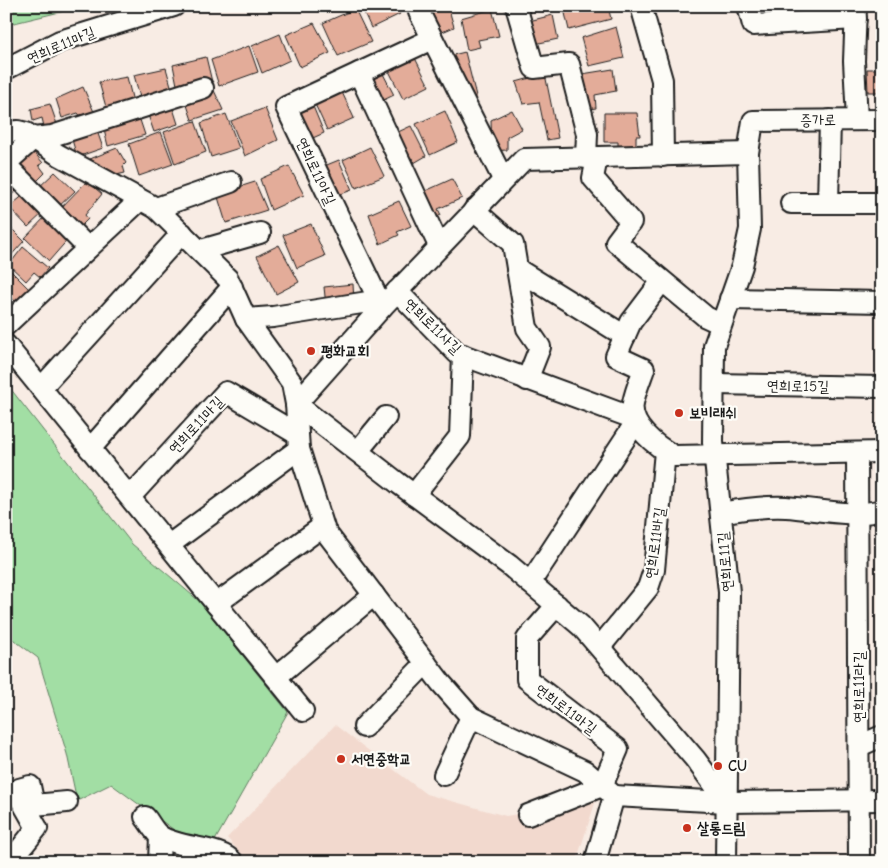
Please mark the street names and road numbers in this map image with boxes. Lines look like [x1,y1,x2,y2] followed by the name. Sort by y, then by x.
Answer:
[24,23,98,67] street label: 연희로11마길
[800,111,836,129] street label: 증가로
[293,134,339,208] street label: 연희로11아길
[401,294,465,358] street label: 연희로11사길
[767,376,829,396] street label: 연희로15길
[165,392,227,458] street label: 연희로11마길
[641,506,669,580] street label: 연희로11바길
[713,531,737,593] street label: 연희로11길
[850,651,868,723] street label: 연희로11라길
[532,680,600,738] street label: 연희로11마길

